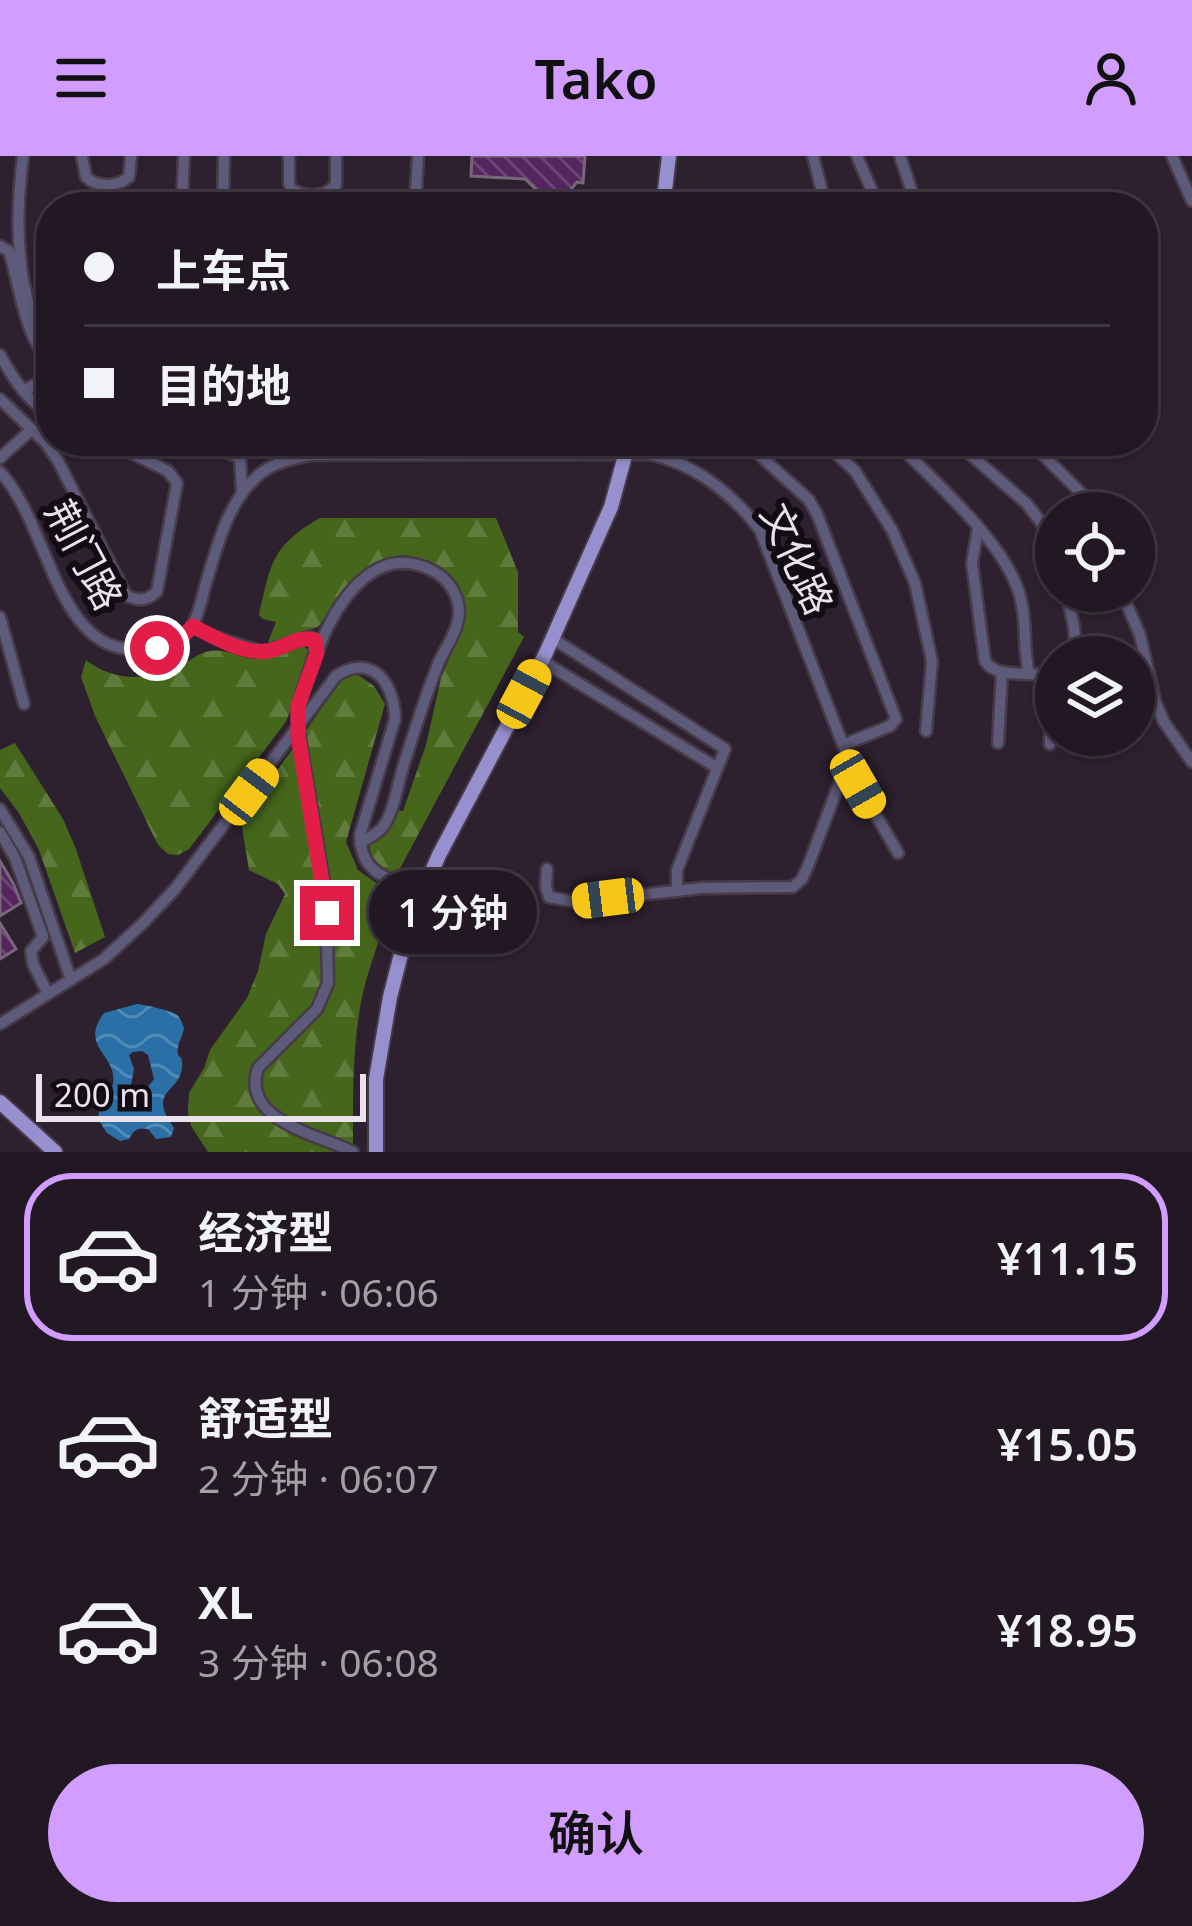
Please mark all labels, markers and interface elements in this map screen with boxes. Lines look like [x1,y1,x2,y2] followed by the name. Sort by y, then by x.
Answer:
[534,41,658,115] text: Tako
[48,45,114,111] icon: menu
[1078,45,1144,111] icon: person
[156,239,291,300] text: 上车点
[156,354,291,415] text: 目的地
[34,490,136,618] street label: 荆门路
[1035,492,1155,756] map controls
[1035,492,1155,612] button: locate
[750,494,847,623] street label: 文化路
[130,621,184,675] route start
[1035,636,1155,756] button: layers
[491,654,557,734] car
[824,744,892,824] car
[213,752,285,832] car
[369,871,537,955] callout: 1 分钟
[570,876,646,920] car
[398,885,508,938] text: 1 分钟
[300,886,354,940] route end
[36,1068,366,1121] scale bar
[54,1072,150,1117] text: 200 m
[198,1201,333,1262] text: 经济型
[54,1203,162,1311] icon: car
[997,1227,1138,1288] text: ¥11.15
[198,1265,439,1318] text: 1 分钟 · 06:06
[198,1387,333,1448] text: 舒适型
[54,1389,162,1497] icon: car
[997,1413,1138,1474] text: ¥15.05
[198,1451,439,1504] text: 2 分钟 · 06:07
[198,1571,253,1632] text: XL
[54,1575,162,1683] icon: car
[997,1599,1138,1660] text: ¥18.95
[198,1635,439,1688] text: 3 分钟 · 06:08
[48,1764,1144,1902] button: 确认

